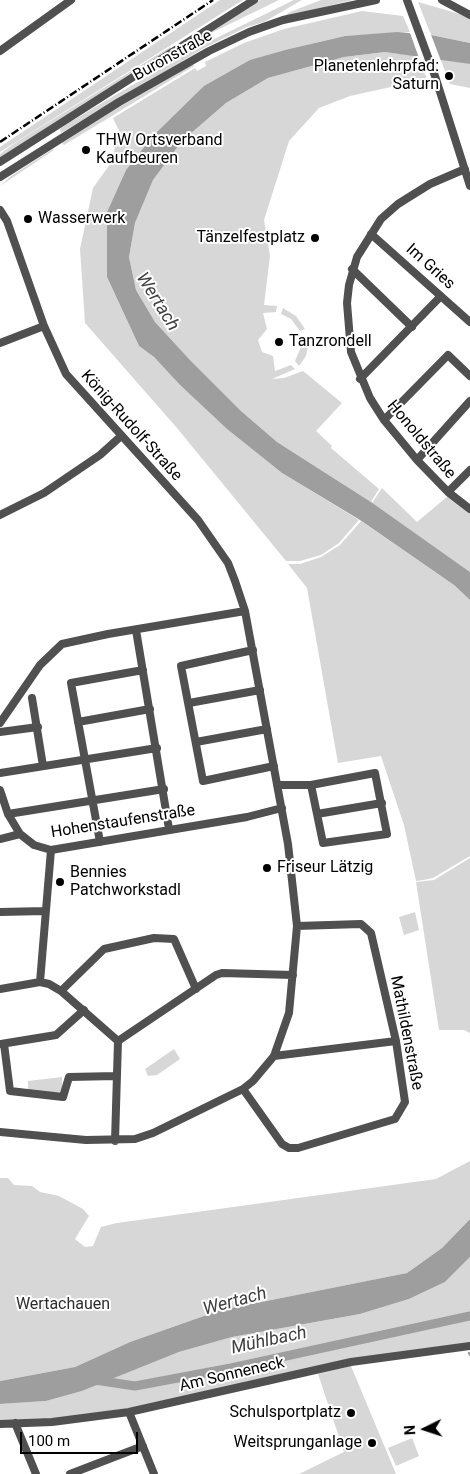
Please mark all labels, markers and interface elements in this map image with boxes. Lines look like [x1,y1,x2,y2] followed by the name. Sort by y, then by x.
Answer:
[130,26,216,86] street label: Buronstraße
[314,57,439,95] place label: Planetenlehrpfad: Saturn
[443,70,455,82] marker: Planetenlehrpfad: Saturn
[96,131,223,169] place label: THW Ortsverband Kaufbeuren
[80,144,92,156] marker: THW Ortsverband Kaufbeuren
[38,209,125,229] place label: Wasserwerk
[22,213,34,225] marker: Wasserwerk
[197,228,305,248] place label: Tänzelfestplatz
[309,232,321,244] marker: Tänzelfestplatz
[402,240,458,294] street label: Im Gries
[131,269,183,335] water label: Wertach
[289,332,372,352] place label: Tanzrondell
[273,336,285,348] marker: Tanzrondell
[76,367,186,485] street label: König-Rudolf-Straße
[383,397,459,483] street label: Honoldstraße
[50,801,196,843] street label: Hohenstaufenstraße
[277,858,373,878] place label: Friseur Lätzig
[261,862,273,874] marker: Friseur Lätzig
[70,863,181,901] place label: Bennies Patchworkstadl
[54,876,66,888] marker: Bennies Patchworkstadl
[385,974,427,1092] street label: Mathildenstraße
[201,1283,269,1321] water label: Wertach
[16,1295,110,1315] park label: Wertachauen
[229,1322,309,1360] water label: Mühlbach
[178,1354,286,1396] street label: Am Sonneneck
[229,1403,341,1423] place label: Schulsportplatz
[400,1404,450,1454] north arrow
[345,1407,357,1419] marker: Schulsportplatz
[22,1422,140,1454] scale bar
[402,1425,418,1436] text: N
[28,1432,70,1450] text: 100 m
[234,1433,362,1453] place label: Weitsprunganlage
[366,1437,378,1449] marker: Weitsprunganlage

